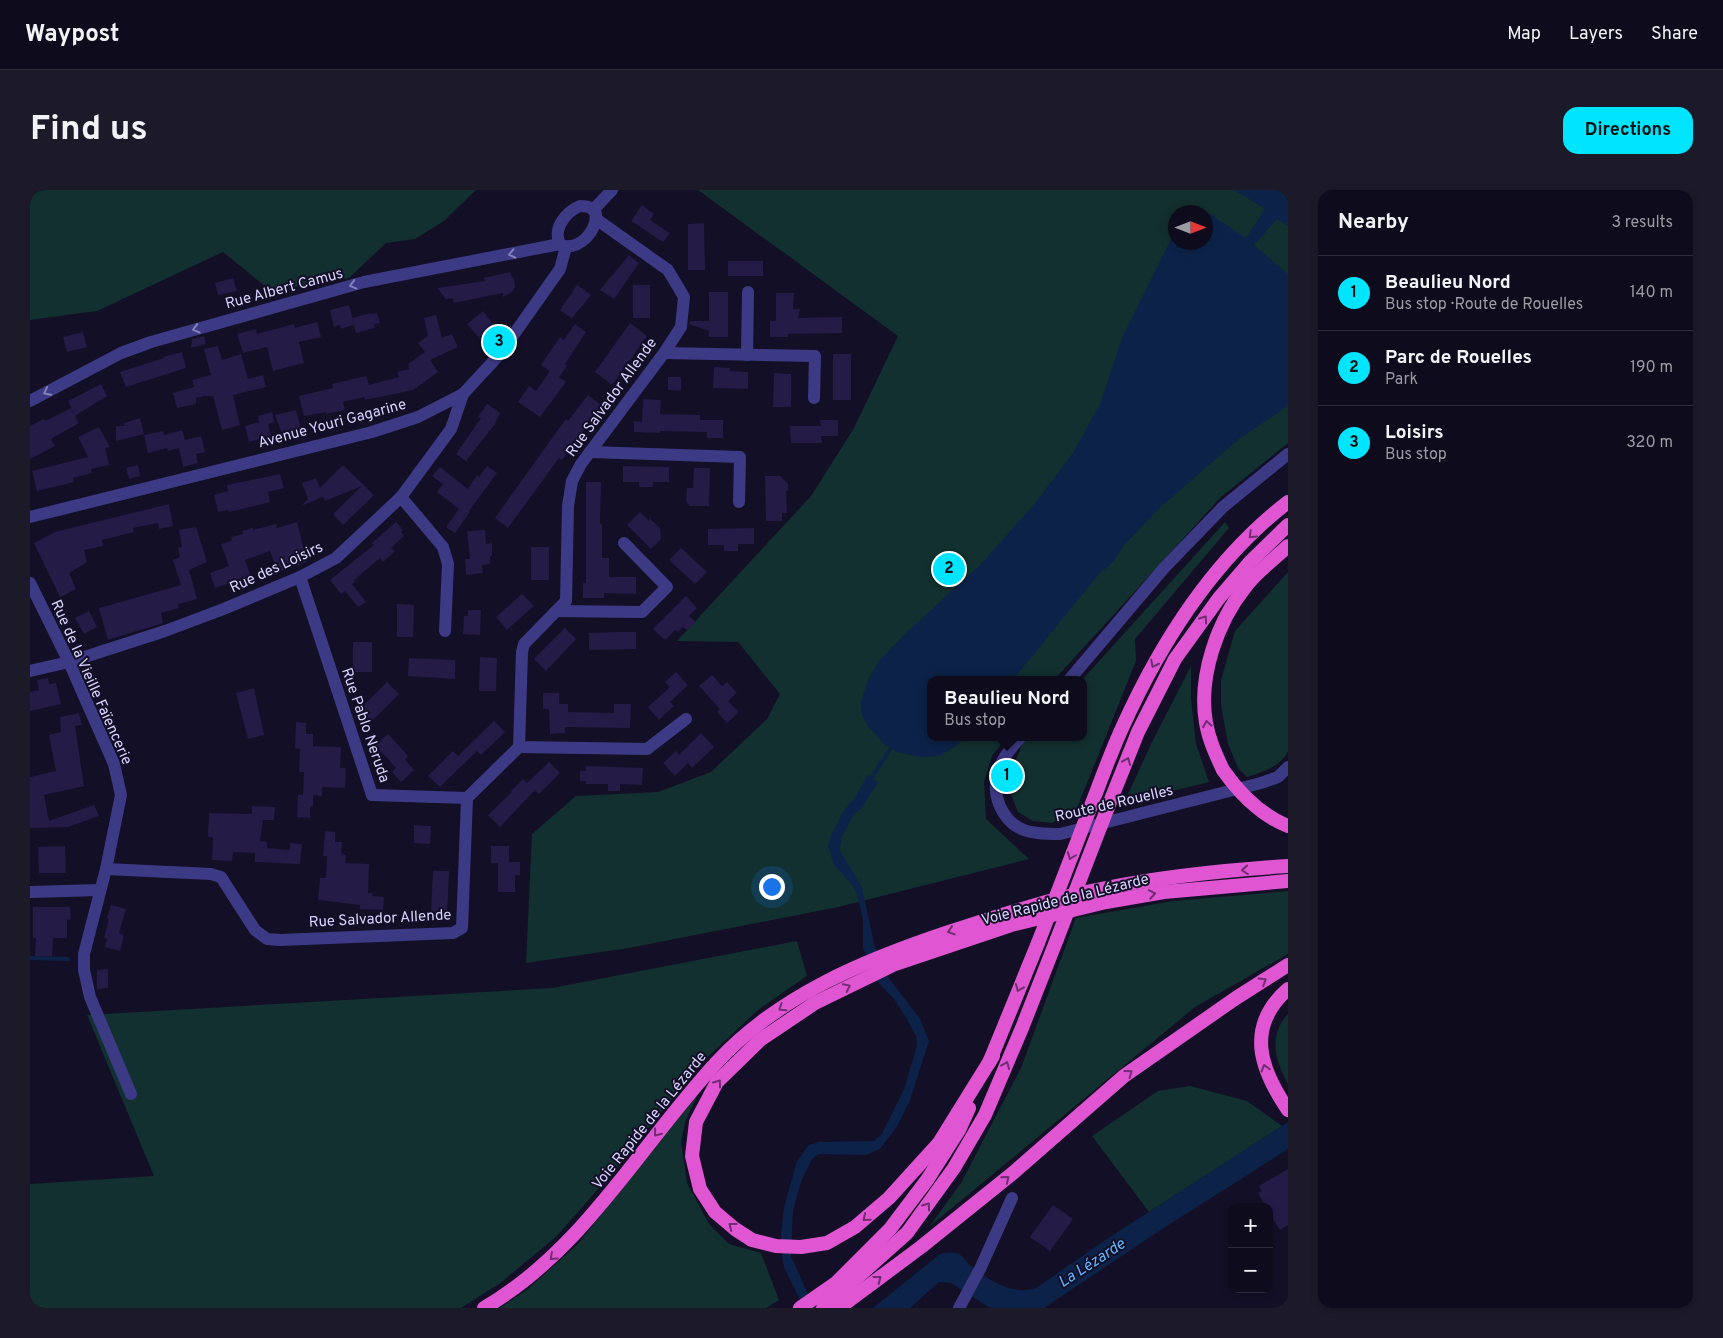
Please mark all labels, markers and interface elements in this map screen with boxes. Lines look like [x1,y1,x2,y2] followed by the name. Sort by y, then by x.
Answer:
[25,20,119,50] text: Waypost
[1507,23,1541,46] text: Map
[1569,23,1623,46] text: Layers
[1651,23,1698,46] text: Share
[1563,107,1693,154] button: Directions
[30,108,148,152] text: Find us
[1168,205,1213,250] north arrow
[1338,209,1409,236] text: Nearby
[1611,213,1673,233] text: 3 results
[508,248,517,259] one-way arrow
[223,265,345,314] street label: Rue Albert Camus
[1385,271,1511,295] text: Beaulieu Nord
[349,280,357,290] one-way arrow
[1351,283,1357,303] text: 1
[1630,283,1673,303] text: 140 m
[1385,295,1583,315] text: Bus stop · Route de Rouelles
[192,323,201,334] one-way arrow
[483,323,515,361] pin: 3
[563,334,662,461] street label: Rue Salvador Allende
[1385,346,1532,370] text: Parc de Rouelles
[1349,358,1359,378] text: 2
[1630,358,1673,378] text: 190 m
[1385,370,1418,390] text: Park
[44,386,53,396] one-way arrow
[256,396,409,453] street label: Avenue Youri Gagarine
[1385,421,1444,445] text: Loisirs
[1349,433,1359,453] text: 3
[1626,433,1673,453] text: 320 m
[1385,445,1447,465] text: Bus stop
[1249,529,1258,538] one-way arrow
[227,538,326,598] street label: Rue des Loisirs
[933,550,965,588] pin: 2
[46,597,136,768] street label: Rue de la Vieille Faïencerie
[1198,615,1207,625] one-way arrow
[1150,658,1160,667] one-way arrow
[336,666,393,785] street label: Rue Pablo Neruda
[927,676,1087,741] popup
[944,687,1070,711] text: Beaulieu Nord
[944,711,1006,731] text: Bus stop
[1203,720,1213,729] one-way arrow
[991,757,1023,795] pin: 1
[1121,758,1131,766] one-way arrow
[1053,782,1175,827] street label: Route de Rouelles
[1067,851,1078,860] one-way arrow
[1241,864,1249,875] one-way arrow
[980,870,1151,930] street label: Voie Rapide de la Lézarde
[759,874,785,900] your location
[1148,890,1156,900] one-way arrow
[308,906,452,933] street label: Rue Salvador Allende
[947,926,956,936] one-way arrow
[1258,977,1267,987] one-way arrow
[842,983,851,994] one-way arrow
[1015,983,1026,992] one-way arrow
[778,1002,788,1011] one-way arrow
[589,1048,712,1194] street label: Voie Rapide de la Lézarde
[1000,1061,1011,1070] one-way arrow
[1261,1064,1271,1072] one-way arrow
[1123,1070,1133,1079] one-way arrow
[712,1079,721,1089] one-way arrow
[655,1127,663,1136] one-way arrow
[1000,1176,1009,1184] one-way arrow
[921,1202,930,1212] one-way arrow
[1228,1203,1273,1293] map controls
[1228,1203,1273,1248] button: +
[863,1212,872,1221] one-way arrow
[728,1223,738,1232] one-way arrow
[1055,1234,1130,1293] water label: La Lézarde
[1228,1248,1273,1293] button: −
[549,1251,558,1260] one-way arrow
[872,1276,881,1284] one-way arrow

